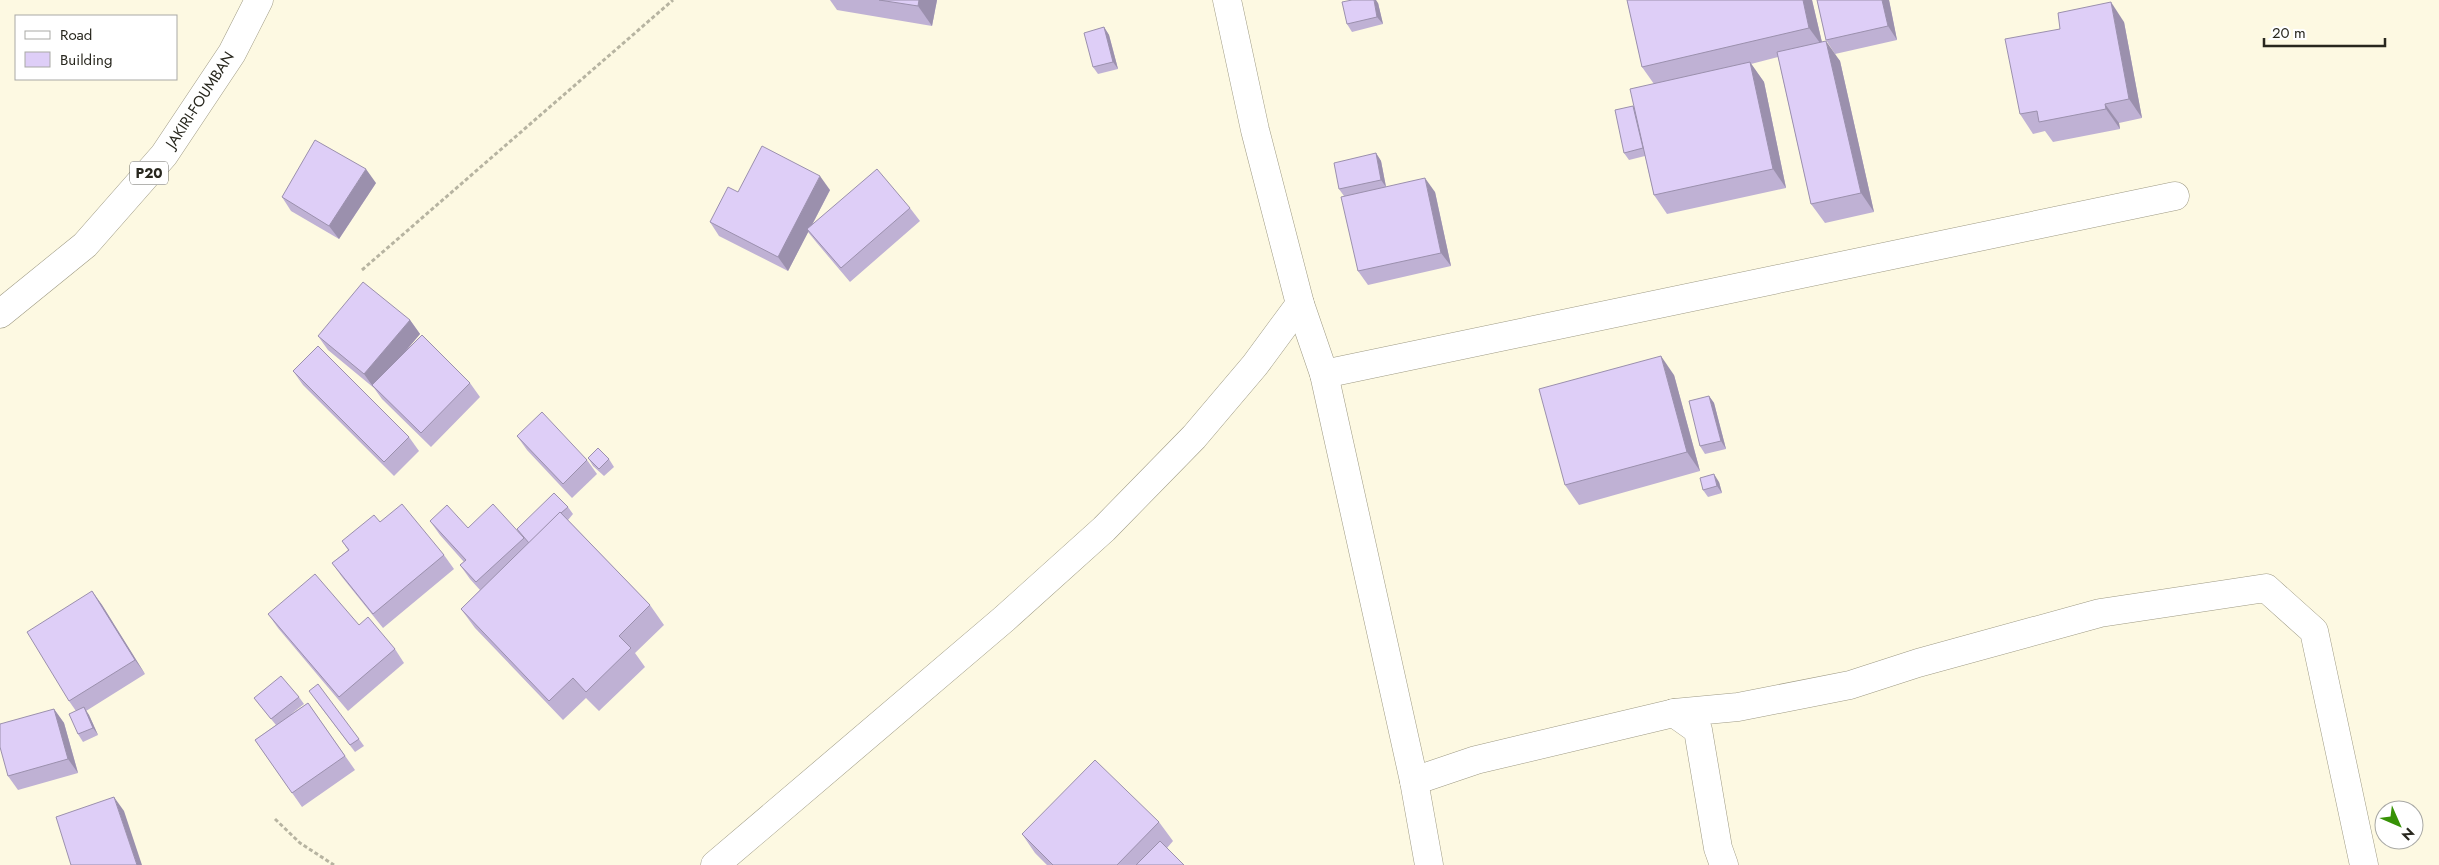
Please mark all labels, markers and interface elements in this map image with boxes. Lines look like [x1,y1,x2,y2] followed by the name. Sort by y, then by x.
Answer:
[15,15,178,80] legend
[2264,15,2385,47] scale bar
[2272,22,2306,44] text: 20 m
[60,24,92,46] text: Road
[159,47,240,154] street label: JAKIRI-FOUMBAN
[60,49,112,71] text: Building
[130,162,168,184] road number: P20
[2374,800,2424,850] north arrow
[2397,823,2419,845] text: N

